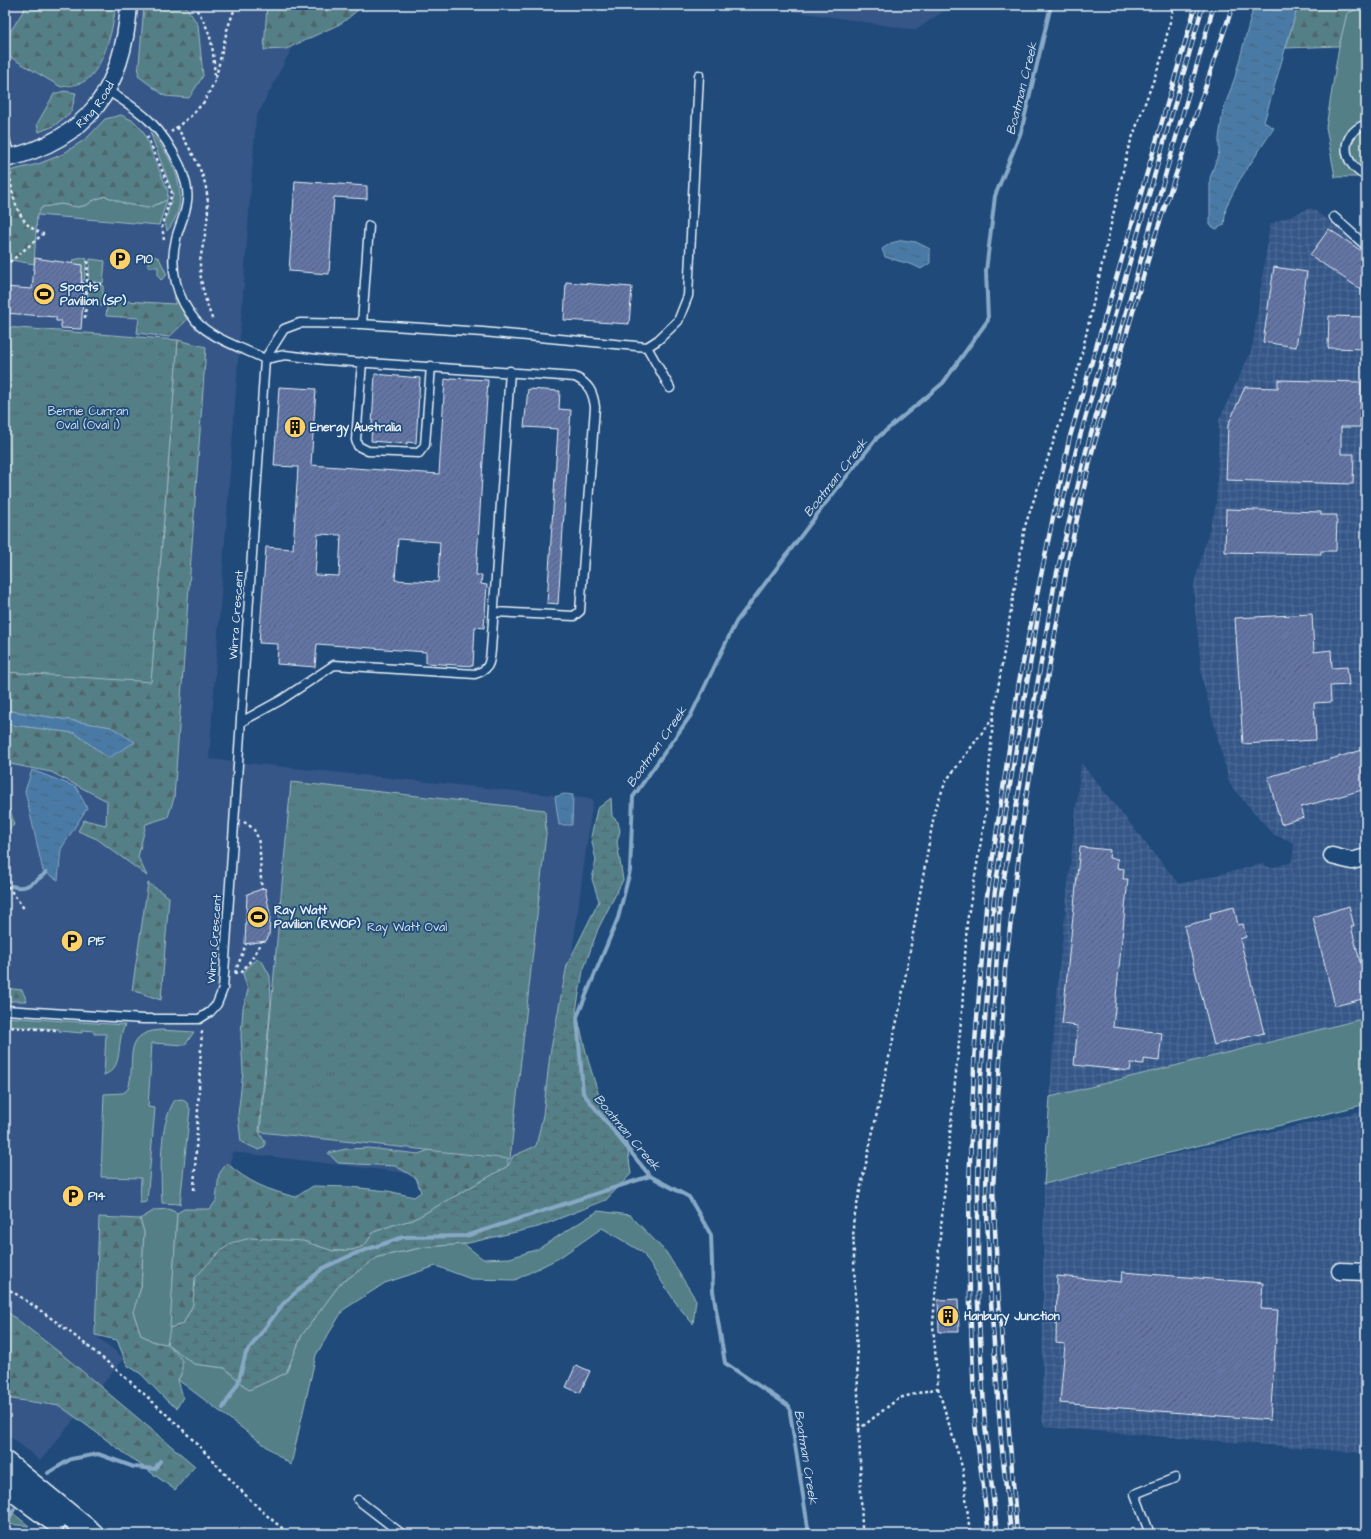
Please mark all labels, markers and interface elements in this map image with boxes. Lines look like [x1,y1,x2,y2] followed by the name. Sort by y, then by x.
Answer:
[1002,39,1042,137] water label: Boatman Creek
[72,79,119,132] street label: Ring Road
[107,246,133,272] parking icon: P10
[136,251,153,268] place label: P10
[59,279,127,310] place label: Sports Pavilion (SP)
[31,281,57,307] sports icon: Sports Pavilion (SP)
[48,403,128,434] park label: Bernie Curran Oval (Oval 1)
[282,414,308,440] building icon: Energy Australia
[310,419,402,438] place label: Energy Australia
[799,434,873,521] water label: Boatman Creek
[225,569,248,660] street label: Wirra Crescent
[622,702,692,791] water label: Boatman Creek
[203,893,226,984] street label: Wirra Crescent
[274,902,361,933] place label: Ray Watt Pavilion (RWOP)
[245,904,271,930] sports icon: Ray Watt Pavilion (RWOP)
[367,919,447,937] park label: Ray Watt Oval
[59,928,85,954] parking icon: P15
[88,933,106,950] place label: P15
[590,1090,665,1176] water label: Boatman Creek
[60,1183,86,1209] parking icon: P14
[88,1188,106,1205] place label: P14
[935,1303,961,1329] building icon: Hanbury Junction
[964,1308,1060,1326] place label: Hanbury Junction
[790,1409,823,1507] water label: Boatman Creek

